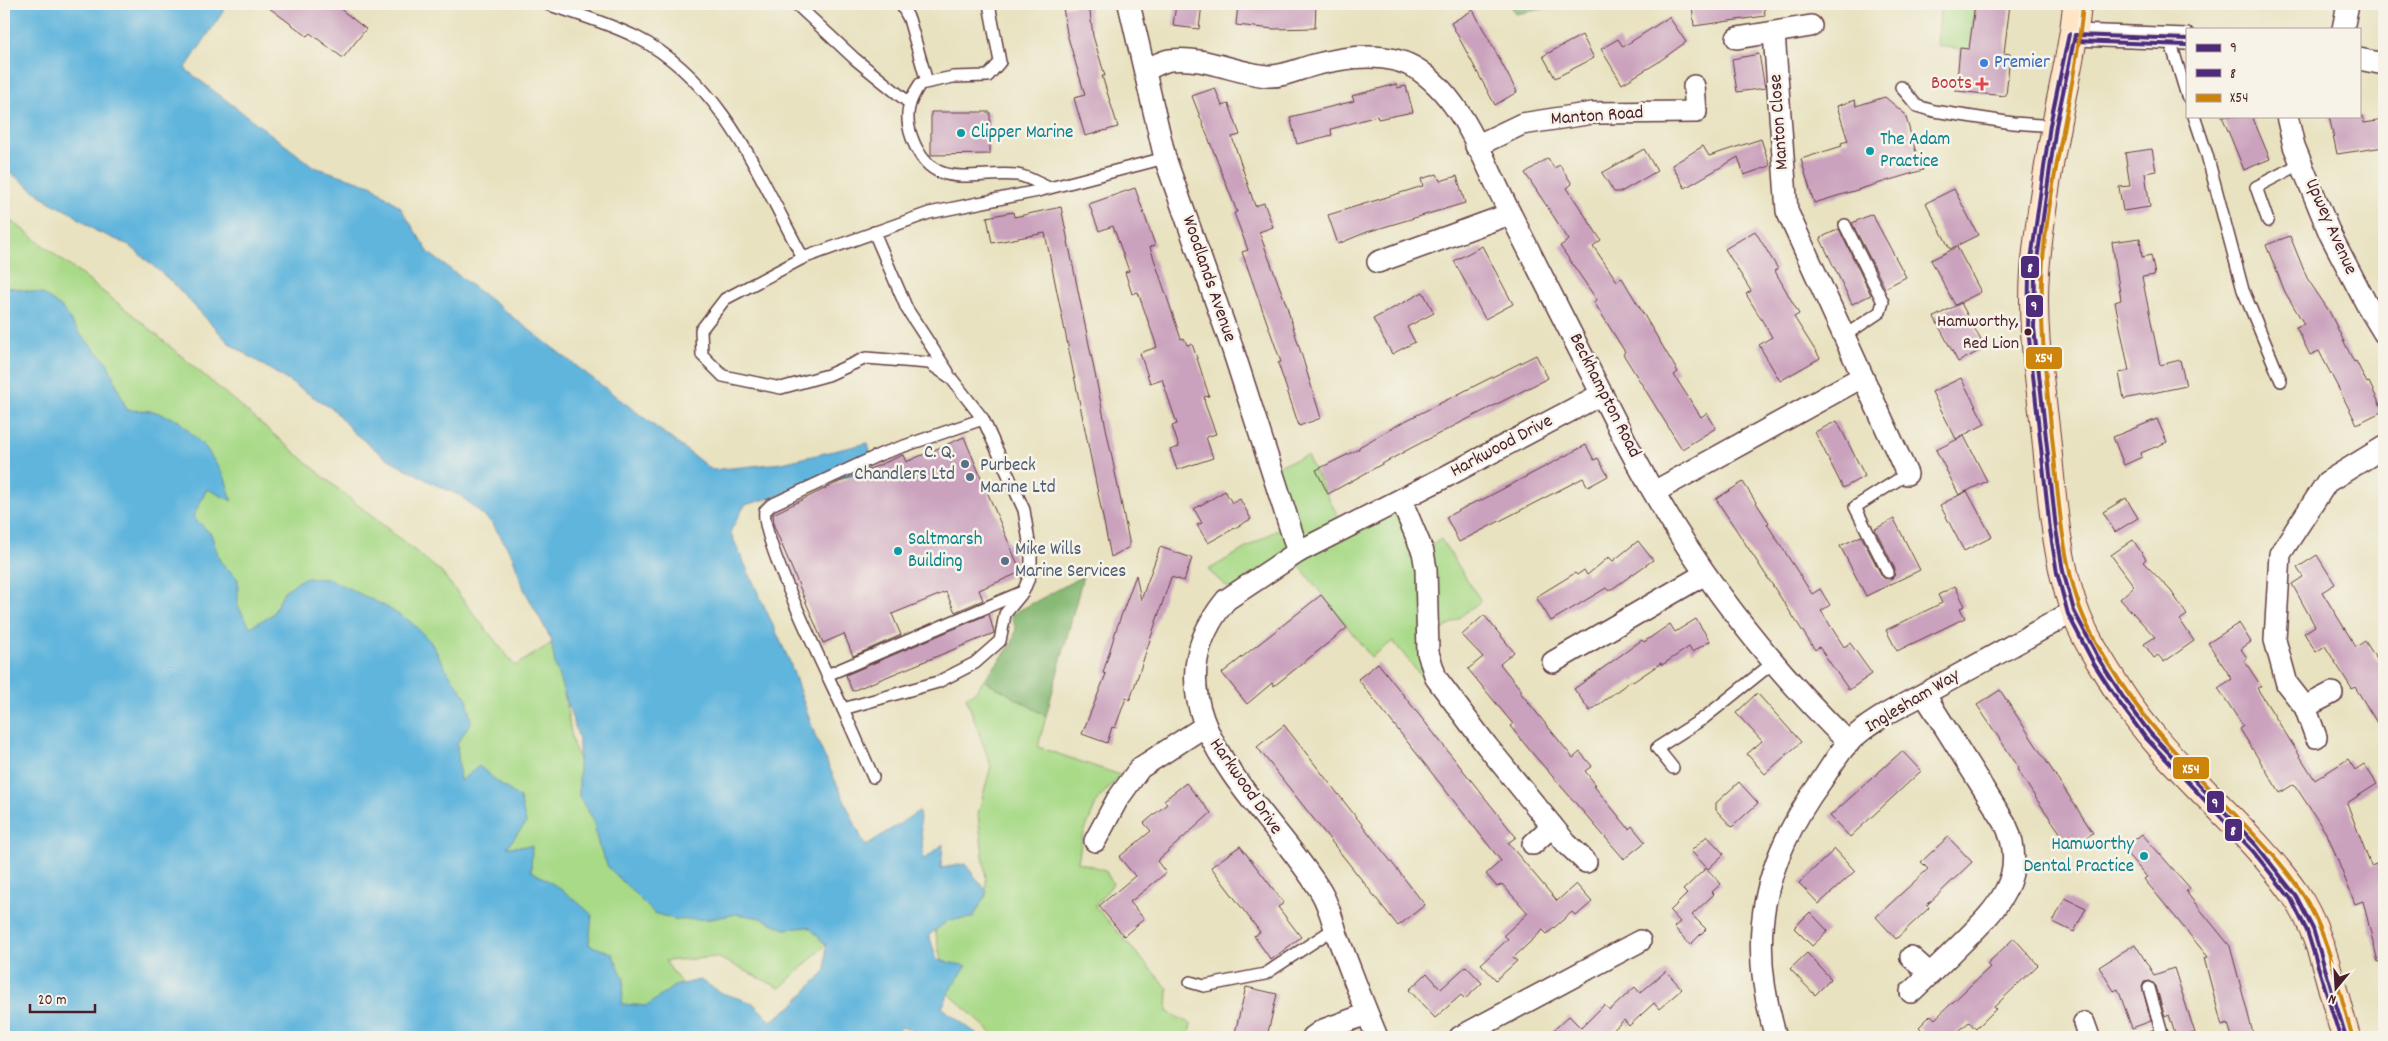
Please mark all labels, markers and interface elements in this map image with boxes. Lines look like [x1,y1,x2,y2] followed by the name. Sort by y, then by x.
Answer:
[2186,28,2360,118] legend
[2230,38,2237,60] text: 9
[1994,50,2050,77] place label: Premier
[1978,57,1990,69] marker: Premier
[2230,64,2236,86] text: 8
[1931,71,1972,98] place label: Boots
[1763,73,1797,171] street label: Manton Close
[1976,78,1988,90] marker: Boots
[2230,88,2248,110] text: X54
[1550,100,1644,134] street label: Manton Road
[971,120,1073,147] place label: Clipper Marine
[955,127,967,139] marker: Clipper Marine
[1880,127,1950,176] place label: The Adam Practice
[1864,145,1876,157] marker: The Adam Practice
[2297,175,2363,279] street label: Upwey Avenue
[1174,212,1242,346] street label: Woodlands Avenue
[2020,255,2040,279] line badge: 8
[2027,259,2033,279] text: 8
[2025,294,2044,318] line badge: 9
[2031,297,2037,317] text: 9
[1937,310,2019,357] place label: Hamworthy, Red Lion
[2023,327,2033,337] marker: Hamworthy, Red Lion
[1561,329,1647,463] street label: Beckhampton Road
[2025,346,2063,370] line badge: X54
[2035,349,2053,369] text: X54
[1446,409,1558,485] street label: Harkwood Drive
[854,440,955,489] place label: C. Q. Chandlers Ltd
[980,453,1056,502] place label: Purbeck Marine Ltd
[959,458,971,470] marker: C. Q. Chandlers Ltd
[964,471,976,483] marker: Purbeck Marine Ltd
[908,527,983,576] place label: Saltmarsh Building
[1015,537,1126,586] place label: Mike Wills Marine Services
[892,545,904,557] marker: Saltmarsh Building
[999,555,1011,567] marker: Mike Wills Marine Services
[1860,663,1966,741] street label: Inglesham Way
[1202,733,1288,841] street label: Harkwood Drive
[2172,756,2210,780] line badge: X54
[2182,760,2200,780] text: X54
[2206,790,2225,814] line badge: 9
[2212,794,2218,814] text: 9
[2224,818,2243,842] line badge: 8
[2230,822,2236,842] text: 8
[2024,832,2134,881] place label: Hamworthy Dental Practice
[2138,850,2150,862] marker: Hamworthy Dental Practice
[2310,964,2360,1014] north arrow
[30,981,95,1013] scale bar
[2326,988,2339,1009] text: N
[38,990,66,1012] text: 20 m

